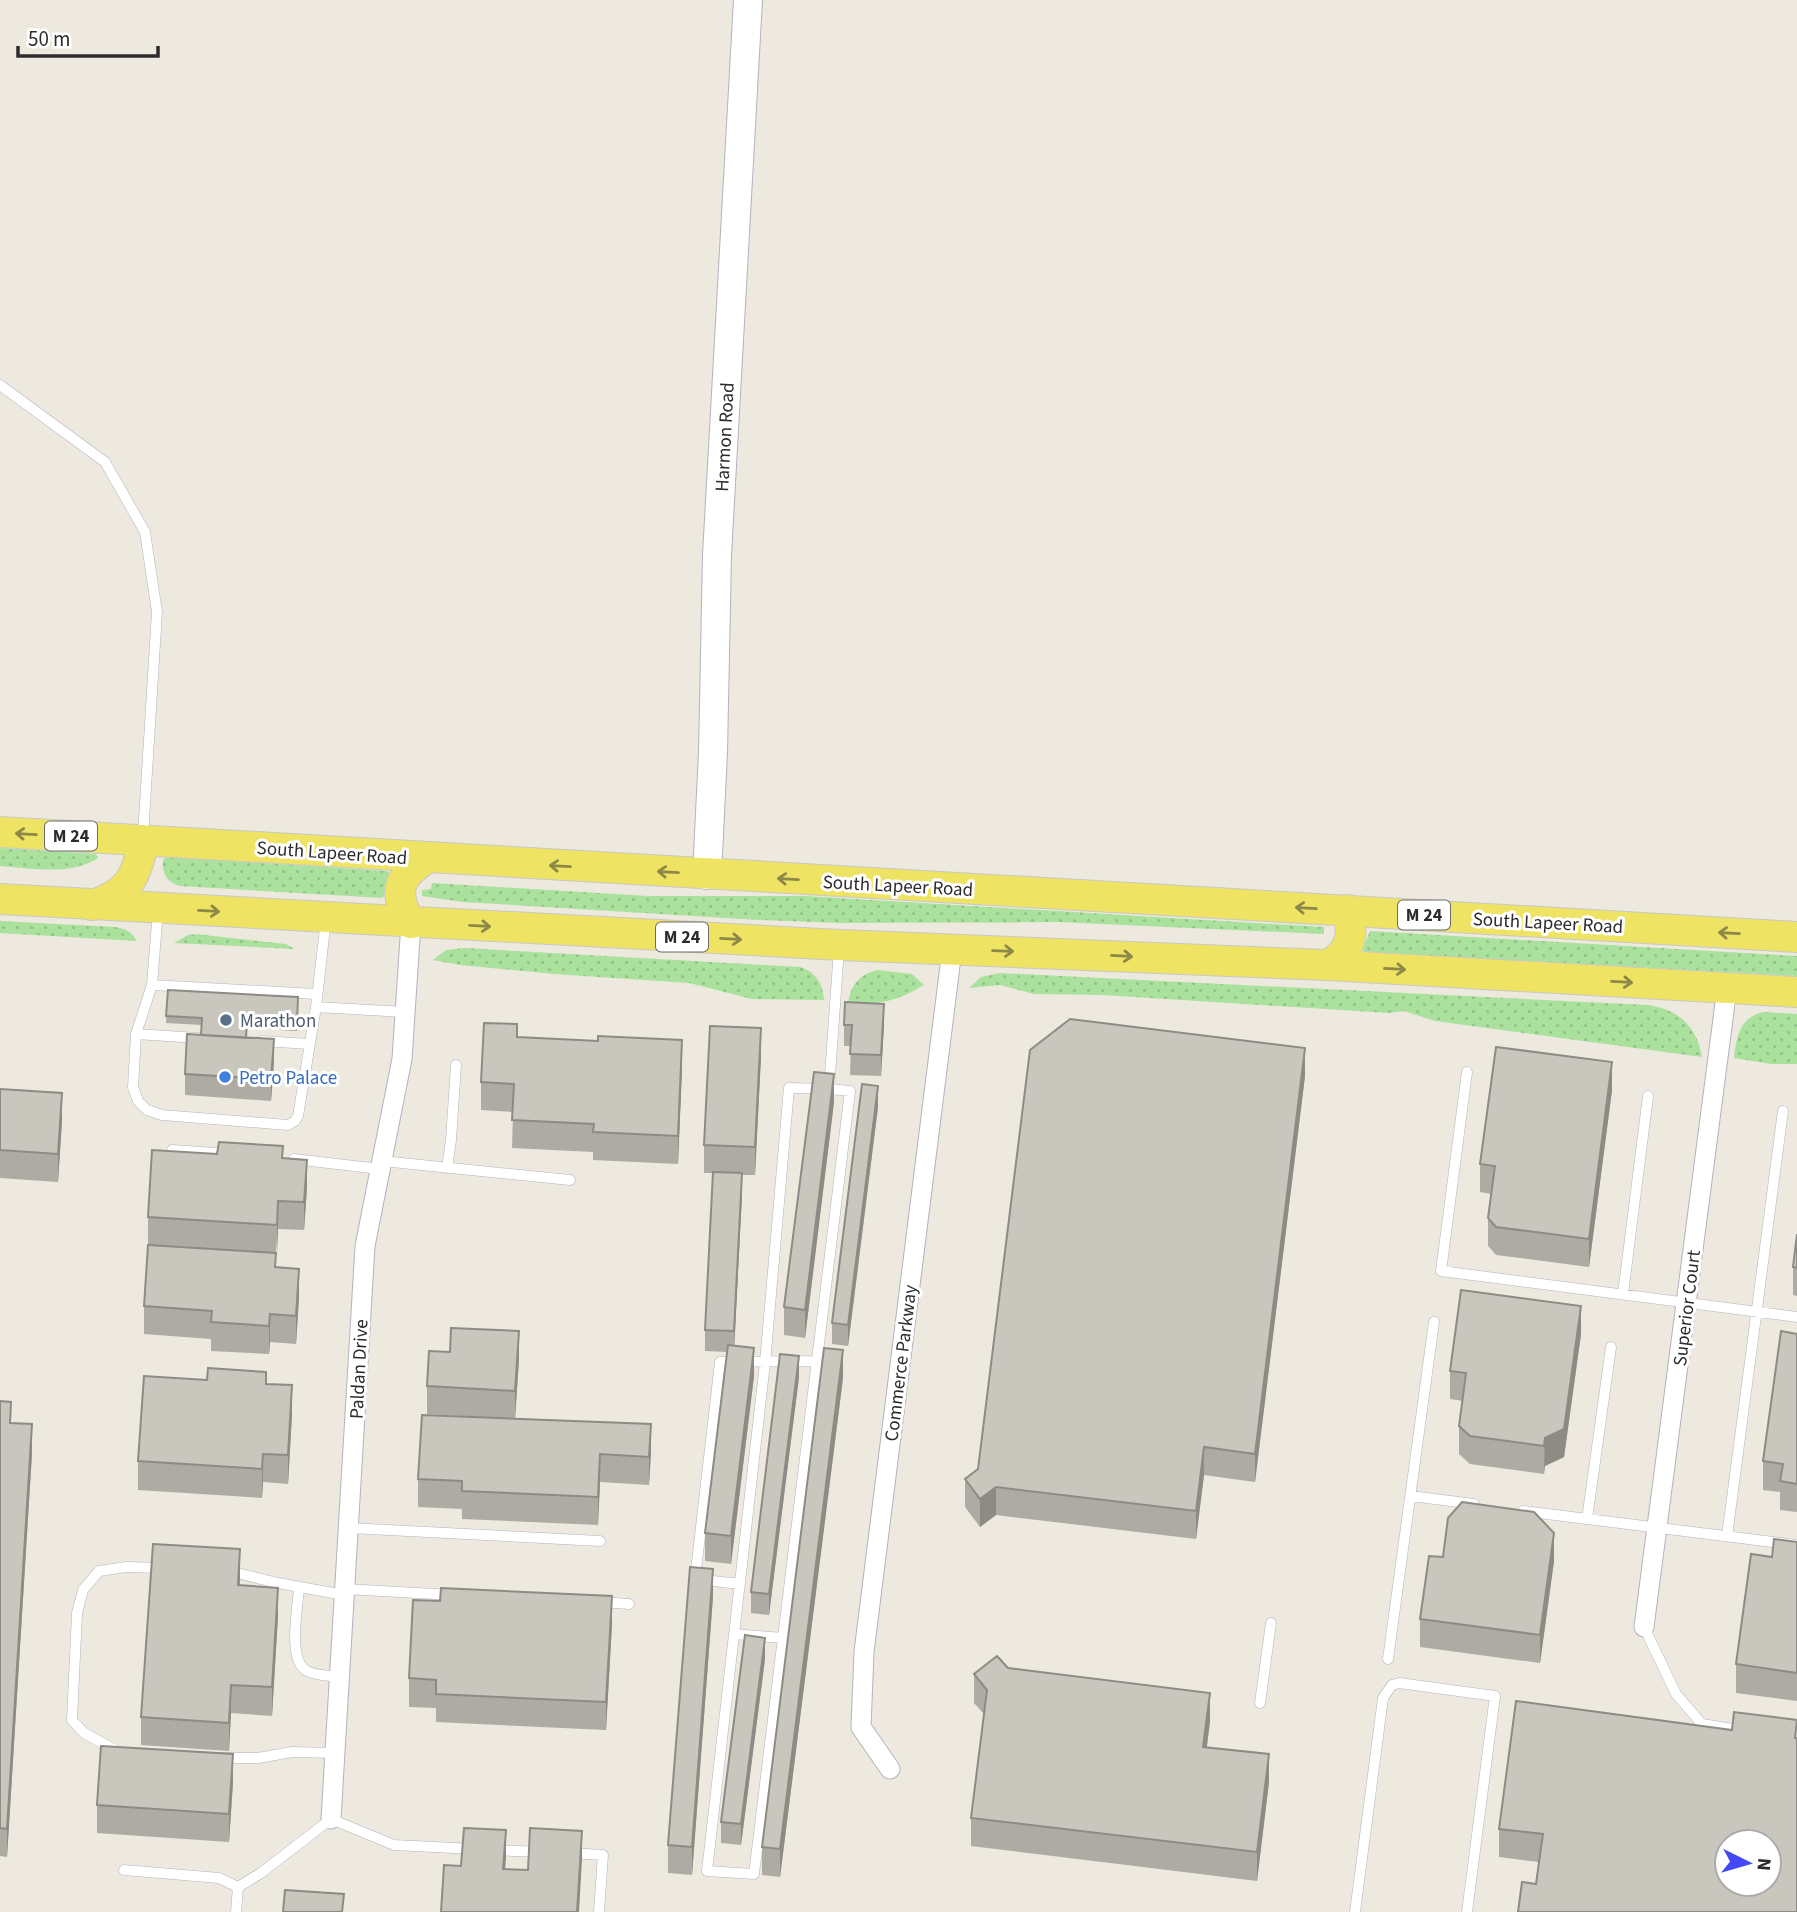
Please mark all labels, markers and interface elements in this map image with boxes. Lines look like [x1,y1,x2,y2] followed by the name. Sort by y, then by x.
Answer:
[18,14,158,58] scale bar
[28,24,70,54] text: 50 m
[709,382,742,492] street label: Harmon Road
[45,822,97,850] road number: M 24
[14,827,37,840] one-way arrow
[256,835,408,872] street label: South Lapeer Road
[550,859,572,872] one-way arrow
[657,866,680,879] one-way arrow
[822,869,974,904] street label: South Lapeer Road
[777,872,800,885] one-way arrow
[1398,900,1450,930] road number: M 24
[1295,901,1318,914] one-way arrow
[197,905,220,918] one-way arrow
[1472,906,1624,941] street label: South Lapeer Road
[468,920,491,933] one-way arrow
[656,922,708,952] road number: M 24
[1718,926,1741,939] one-way arrow
[720,933,743,946] one-way arrow
[991,945,1014,958] one-way arrow
[1110,949,1133,962] one-way arrow
[1383,963,1406,976] one-way arrow
[1610,976,1633,989] one-way arrow
[240,1008,316,1035] place label: Marathon
[218,1012,234,1028] marker: Marathon
[239,1065,337,1092] place label: Petro Palace
[217,1069,233,1085] marker: Petro Palace
[1667,1248,1708,1368] street label: Superior Court
[878,1283,924,1443] street label: Commerce Parkway
[343,1319,376,1420] street label: Paldan Drive
[1713,1828,1783,1898] north arrow
[1749,1857,1777,1872] text: N

